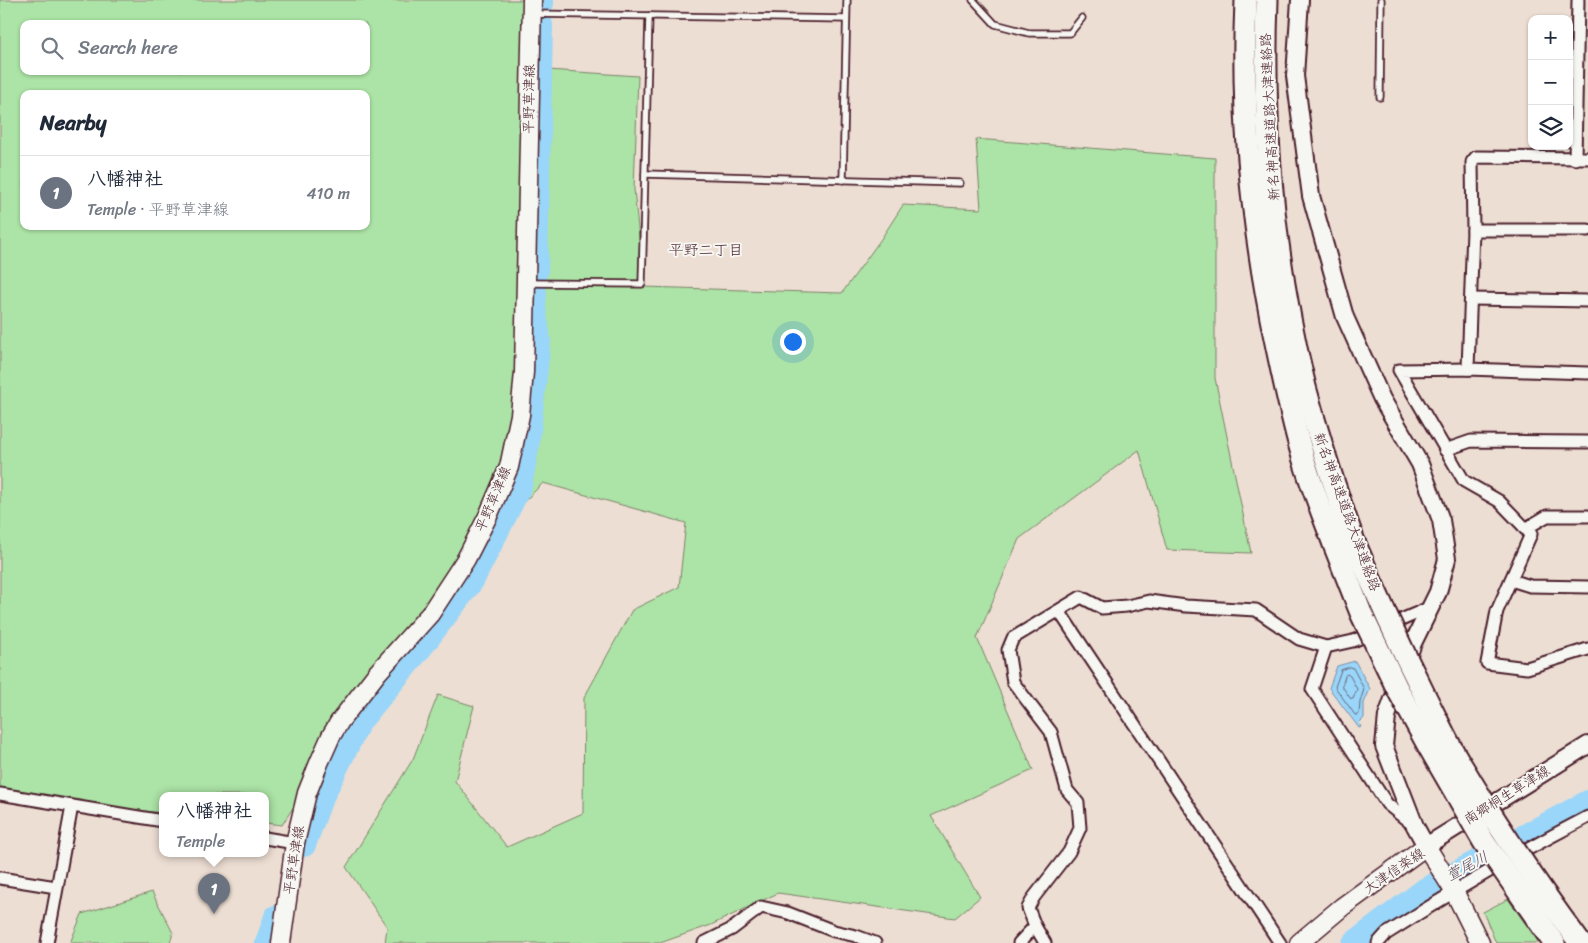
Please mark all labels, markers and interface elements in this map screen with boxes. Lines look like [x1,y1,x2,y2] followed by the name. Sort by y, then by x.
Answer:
[1528,15,1573,150] map controls
[1528,15,1573,60] button: +
[20,20,370,75] search box
[78,31,178,64] text: Search here
[1253,32,1287,202] street label: 新名神高速道路大津連絡路
[38,34,66,62] icon: search
[1528,60,1573,105] button: −
[516,64,542,134] street label: 平野草津線
[40,104,106,142] text: Nearby
[1528,105,1573,150] button: layers
[87,162,163,195] text: 八幡神社
[53,179,59,208] text: 1
[307,179,350,208] text: 410 m
[87,195,229,224] text: Temple · 平野草津線
[668,237,744,263] district label: 平野二丁目
[780,329,806,355] your location
[1307,429,1387,595] street label: 新名神高速道路大津連絡路
[468,462,518,536] street label: 平野草津線
[1459,758,1555,832] street label: 南郷桐生草津線
[159,792,269,857] popup
[176,794,252,827] text: 八幡神社
[276,823,312,897] street label: 平野草津線
[176,827,225,856] text: Temple
[1358,841,1430,901] street label: 大津信楽線
[1441,844,1493,888] water label: 萱尾川
[198,873,230,914] pin: 1

